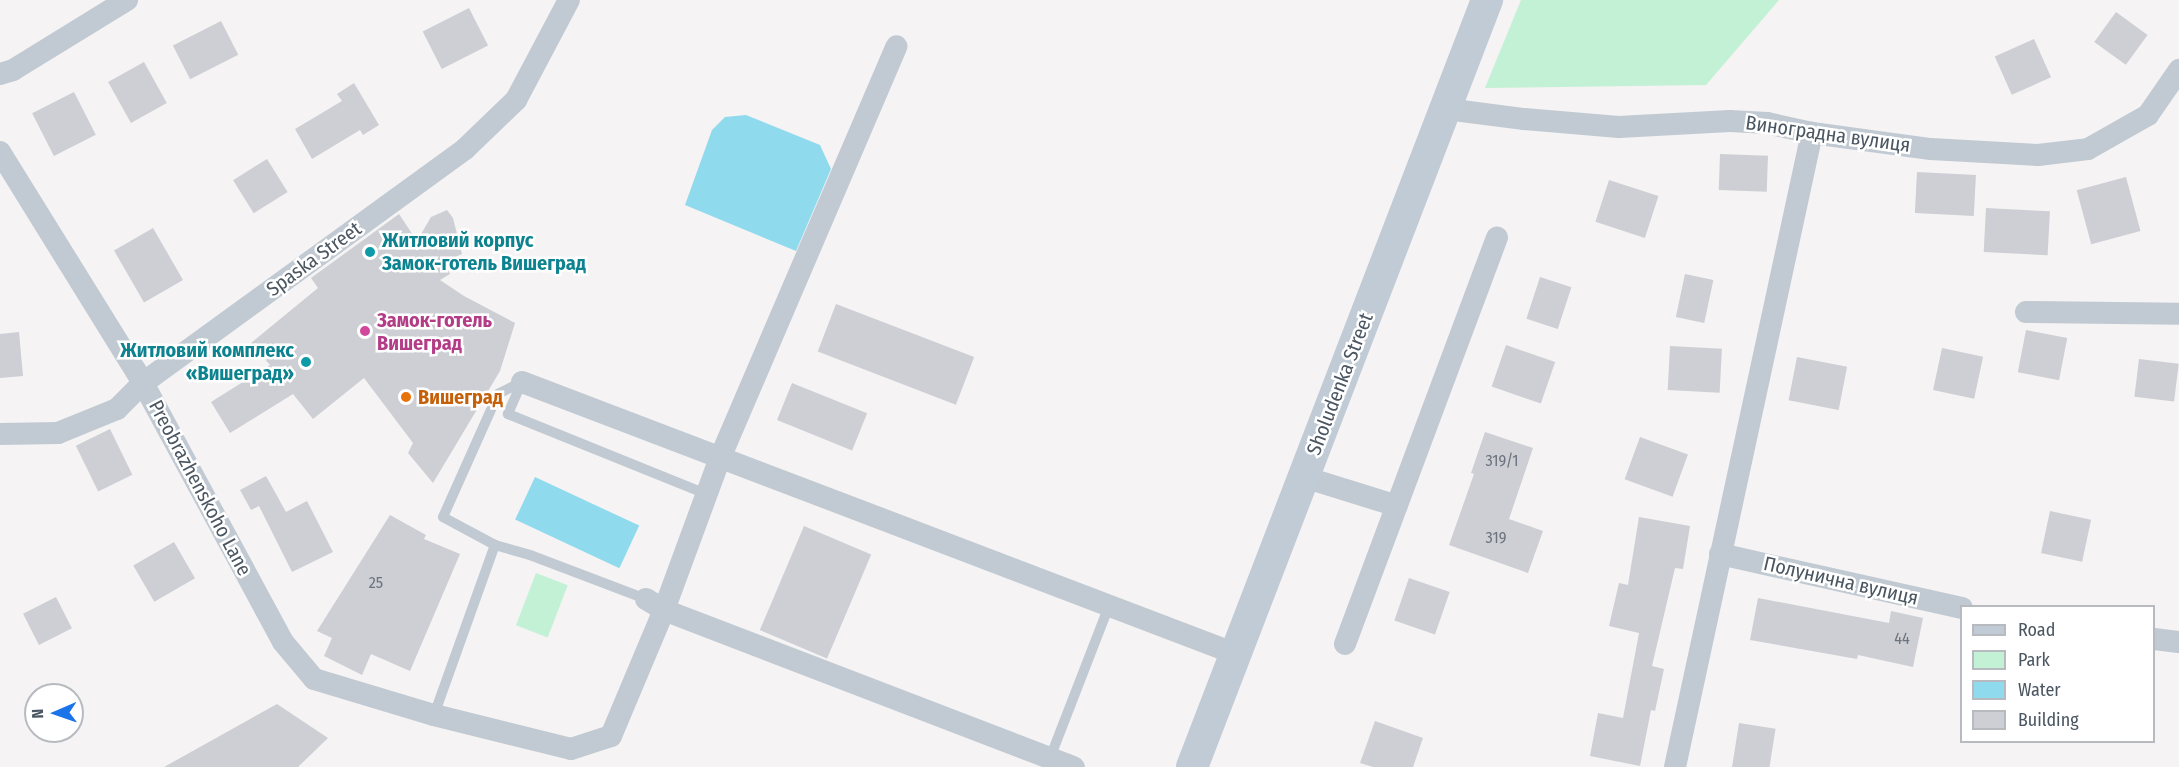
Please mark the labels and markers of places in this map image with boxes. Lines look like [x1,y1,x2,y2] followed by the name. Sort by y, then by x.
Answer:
[382,228,586,275] place label: Житловий корпус Замок-готель Вишеград
[363,245,377,259] marker: Житловий корпус Замок-готель Вишеград
[377,308,492,355] place label: Замок-готель Вишеград
[358,324,372,338] marker: Замок-готель Вишеград
[120,338,294,385] place label: Житловий комплекс «Вишеград»
[299,355,313,369] marker: Житловий комплекс «Вишеград»
[418,385,503,409] place label: Вишеград
[399,390,413,404] marker: Вишеград

